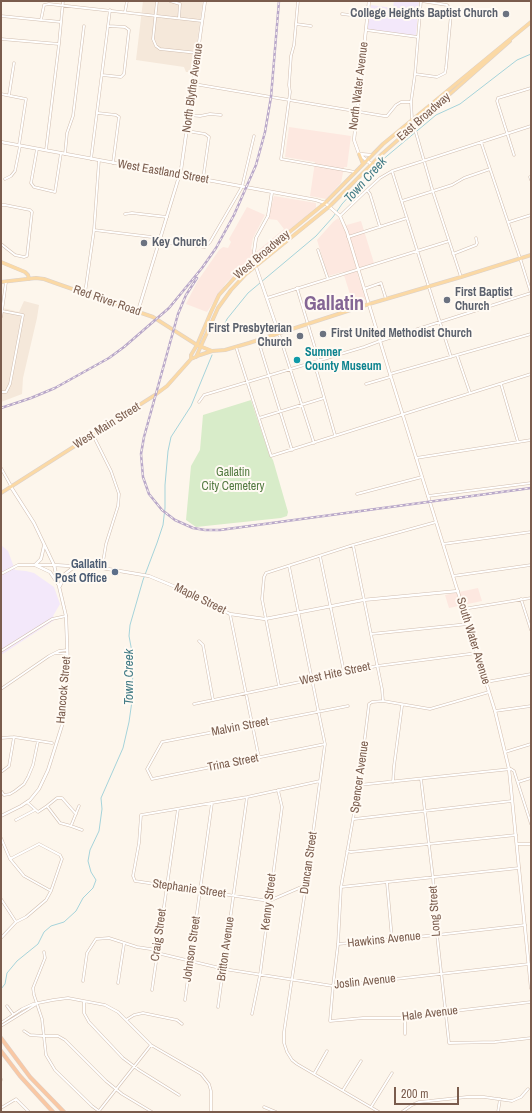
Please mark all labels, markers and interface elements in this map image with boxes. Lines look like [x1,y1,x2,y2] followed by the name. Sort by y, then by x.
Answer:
[350,7,498,21] place label: College Heights Baptist Church
[501,9,511,19] marker: College Heights Baptist Church
[346,41,372,131] street label: North Water Avenue
[180,42,206,134] street label: North Blythe Avenue
[394,90,454,144] street label: East Broadway
[341,154,391,206] water label: Town Creek
[116,157,210,187] street label: West Eastland Street
[231,227,293,283] street label: West Broadway
[152,236,207,250] place label: Key Church
[139,238,149,248] marker: Key Church
[71,283,143,319] street label: Red River Road
[455,286,512,314] place label: First Baptist Church
[304,293,364,317] district label: Gallatin
[442,295,452,305] marker: First Baptist Church
[208,322,292,350] place label: First Presbyterian Church
[331,327,472,341] place label: First United Methodist Church
[318,329,328,339] marker: First United Methodist Church
[295,331,305,341] marker: First Presbyterian Church
[305,346,382,374] place label: Sumner County Museum
[292,355,302,365] marker: Sumner County Museum
[71,400,143,452] street label: West Main Street
[202,466,264,494] park label: Gallatin City Cemetery
[55,558,107,586] place label: Gallatin Post Office
[110,567,120,577] marker: Gallatin Post Office
[172,580,228,618] street label: Maple Street
[453,596,493,686] street label: South Water Avenue
[122,649,138,705] water label: Town Creek
[54,656,74,724] street label: Hancock Street
[298,659,372,689] street label: West Hite Street
[210,714,270,740] street label: Malvin Street
[348,740,372,814] street label: Spencer Avenue
[206,751,260,775] street label: Trina Street
[297,831,321,895] street label: Duncan Street
[258,873,280,931] street label: Kenny Street
[151,877,227,901] street label: Stephanie Street
[426,885,444,937] street label: Long Street
[148,908,170,962] street label: Craig Street
[180,915,204,983] street label: Johnson Street
[214,916,238,982] street label: Britton Avenue
[347,929,421,951] street label: Hawkins Avenue
[334,972,396,992] street label: Joslin Avenue
[401,1003,459,1025] street label: Hale Avenue
[396,1079,461,1105] scale bar
[401,1086,428,1102] text: 200 m

